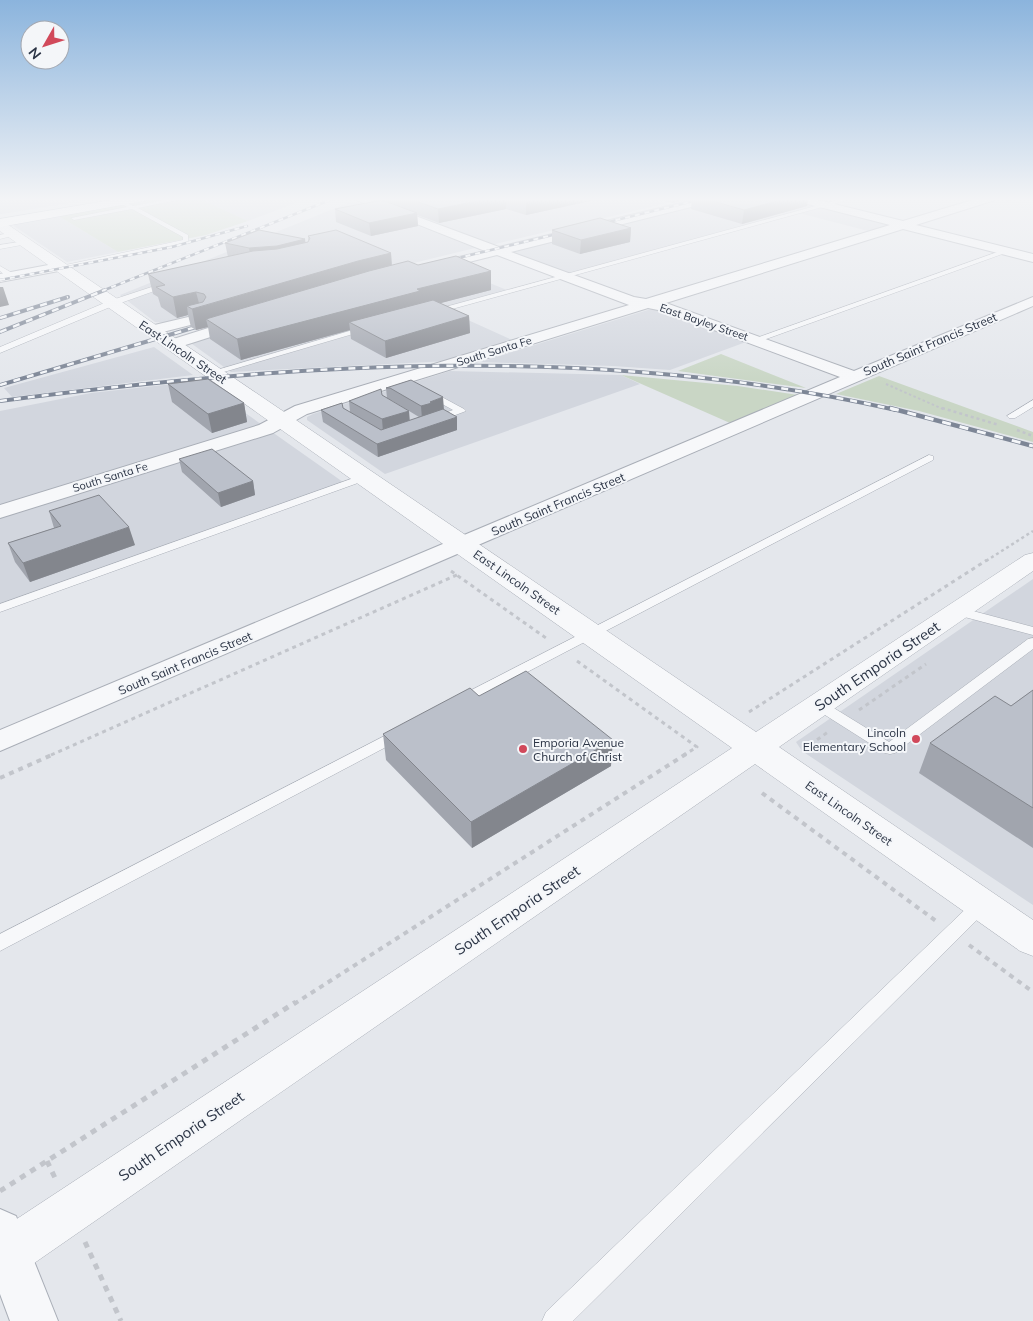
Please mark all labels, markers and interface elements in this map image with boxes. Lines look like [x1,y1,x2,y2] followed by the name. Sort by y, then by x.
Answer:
[20,20,70,70] north arrow
[25,43,45,63] text: N
[658,300,750,344] street label: East Bayley Street
[861,309,999,379] street label: South Saint Francis Street
[136,317,230,387] street label: East Lincoln Street
[455,333,533,369] street label: South Santa Fe
[71,459,149,495] street label: South Santa Fe
[489,469,627,539] street label: South Saint Francis Street
[471,546,563,618] street label: East Lincoln Street
[811,617,943,715] street label: South Emporia Street
[116,628,254,698] street label: South Saint Francis Street
[803,725,906,754] place label: Lincoln Elementary School
[910,733,922,745] marker: Lincoln Elementary School
[533,735,624,764] place label: Emporia Avenue Church of Christ
[517,743,529,755] marker: Emporia Avenue Church of Christ
[803,777,895,849] street label: East Lincoln Street
[451,861,583,959] street label: South Emporia Street
[115,1087,247,1185] street label: South Emporia Street

